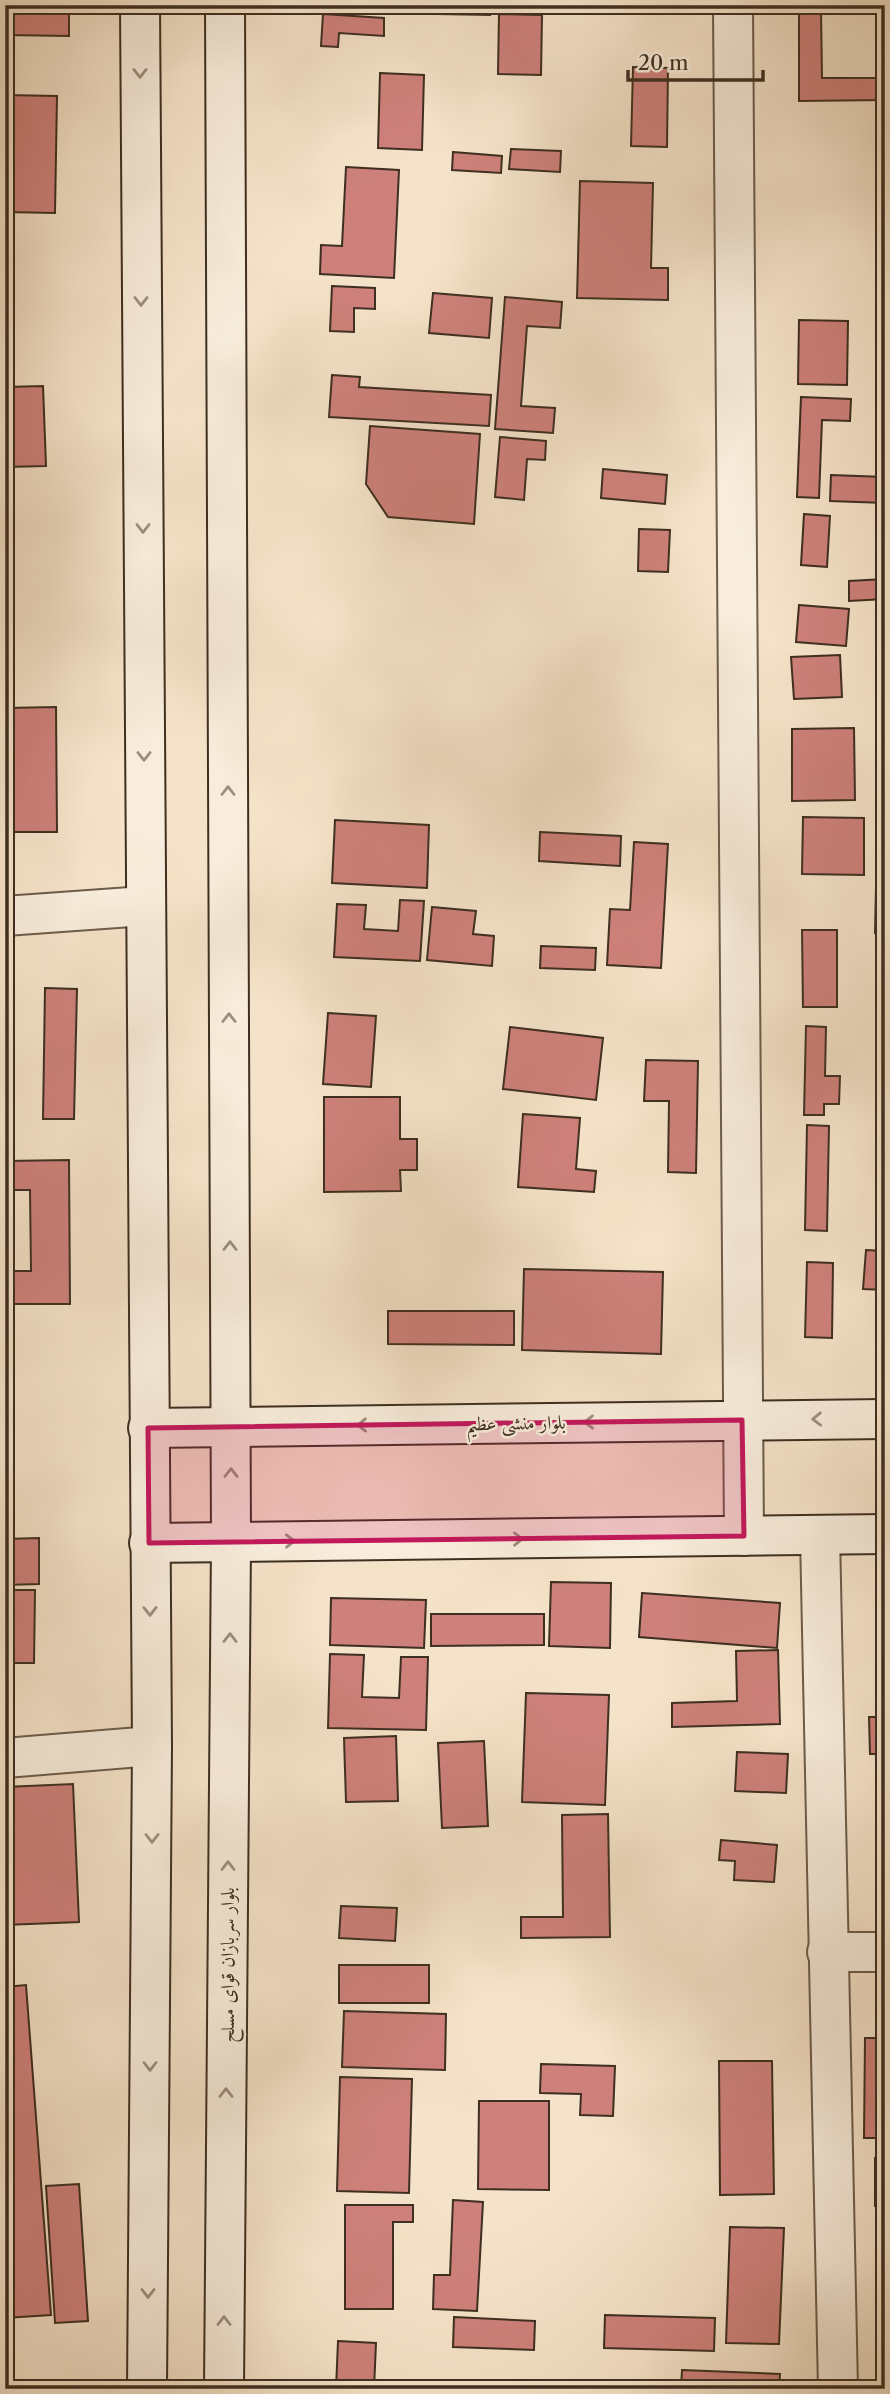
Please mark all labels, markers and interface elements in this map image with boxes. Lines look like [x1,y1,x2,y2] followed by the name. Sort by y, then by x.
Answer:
[628,38,762,82] scale bar
[638,50,689,75] text: 20 m
[132,69,148,79] one-way arrow
[133,296,149,307] one-way arrow
[135,524,151,534] one-way arrow
[136,751,152,762] one-way arrow
[220,785,236,796] one-way arrow
[221,1013,237,1023] one-way arrow
[222,1240,238,1251] one-way arrow
[466,1411,566,1443] street label: بلوار منشی عظیم
[811,1412,822,1427] one-way arrow
[583,1414,594,1430] one-way arrow
[356,1417,366,1433] one-way arrow
[223,1468,238,1479] one-way arrow
[513,1531,524,1547] one-way arrow
[286,1533,296,1549] one-way arrow
[142,1606,158,1617] one-way arrow
[222,1632,238,1643] one-way arrow
[144,1833,159,1844] one-way arrow
[220,1860,236,1870] one-way arrow
[216,1887,245,2043] street label: بلوار سربازان قوای مسلح
[142,2061,158,2072] one-way arrow
[218,2087,234,2098] one-way arrow
[140,2289,156,2299] one-way arrow
[216,2315,232,2325] one-way arrow

